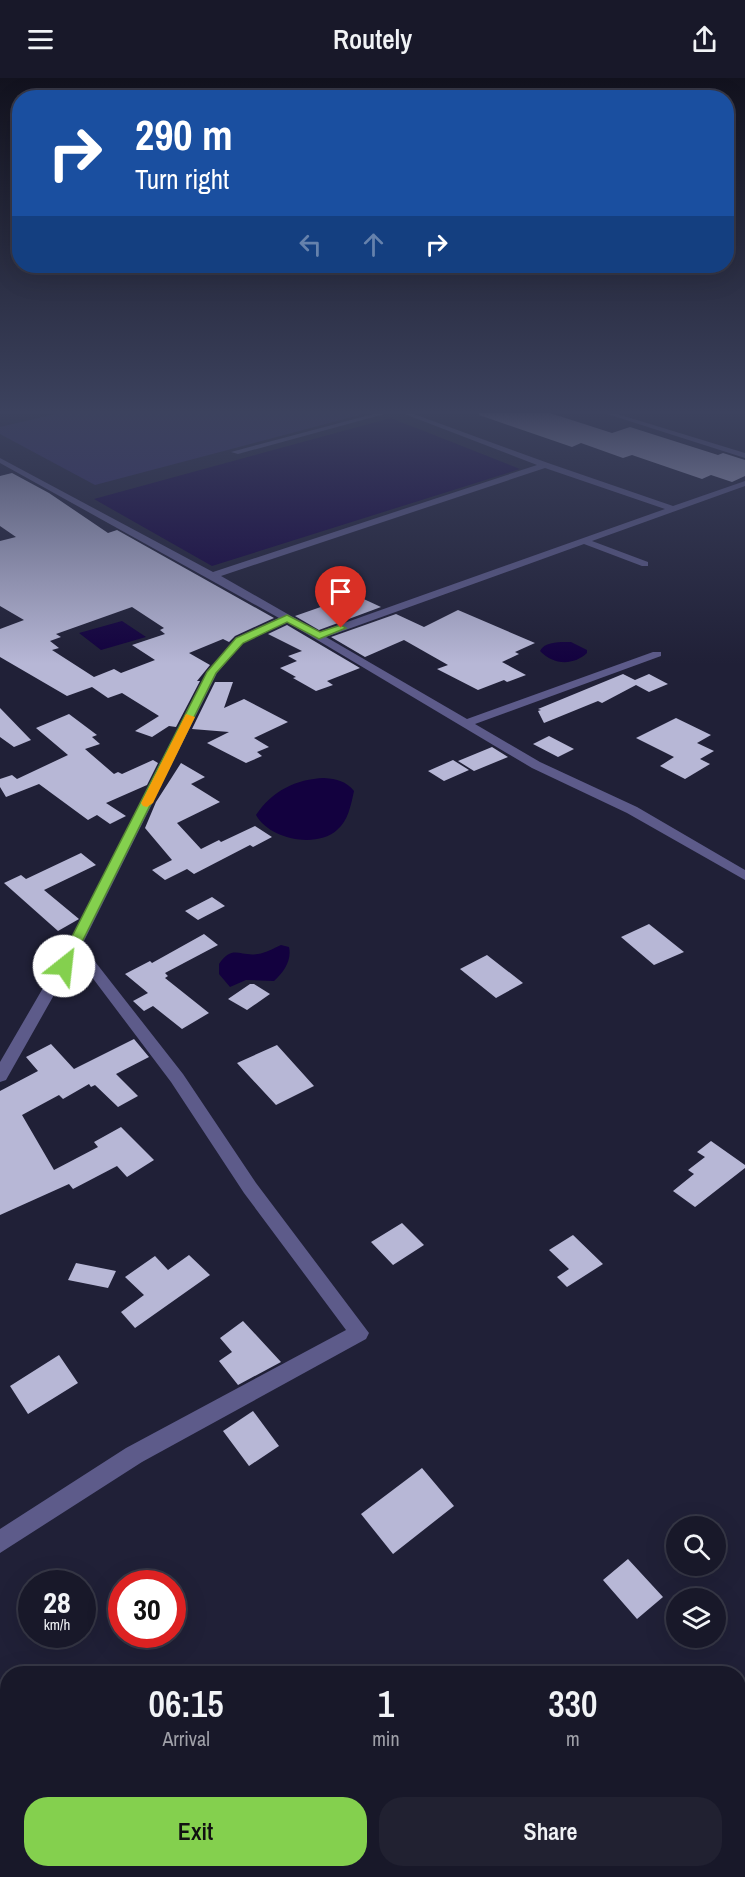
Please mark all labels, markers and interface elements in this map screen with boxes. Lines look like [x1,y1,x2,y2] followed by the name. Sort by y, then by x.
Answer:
[333,21,412,57] text: Routely
[24,23,57,56] icon: menu
[688,23,721,56] icon: share
[135,107,233,163] text: 290 m
[36,114,114,192] icon: right
[135,161,229,197] text: Turn right
[294,228,327,261] icon: left
[357,228,390,261] icon: ahead
[420,228,453,261] icon: right
[315,566,366,628] pin
[324,575,357,608] icon: arrive
[32,934,96,998] position arrow
[666,1516,726,1648] map controls
[666,1516,726,1576] button: search
[108,1570,186,1648] speed limit sign: 30
[43,1582,71,1622] text: 28
[666,1588,726,1648] button: layers
[44,1614,70,1635] text: km/h
[149,1680,224,1728] text: 06:15
[378,1680,394,1728] text: 1
[548,1680,597,1728] text: 330
[162,1725,210,1752] text: Arrival
[372,1725,400,1752] text: min
[566,1725,580,1752] text: m
[24,1797,367,1866] button: Exit
[379,1797,722,1866] button: Share

